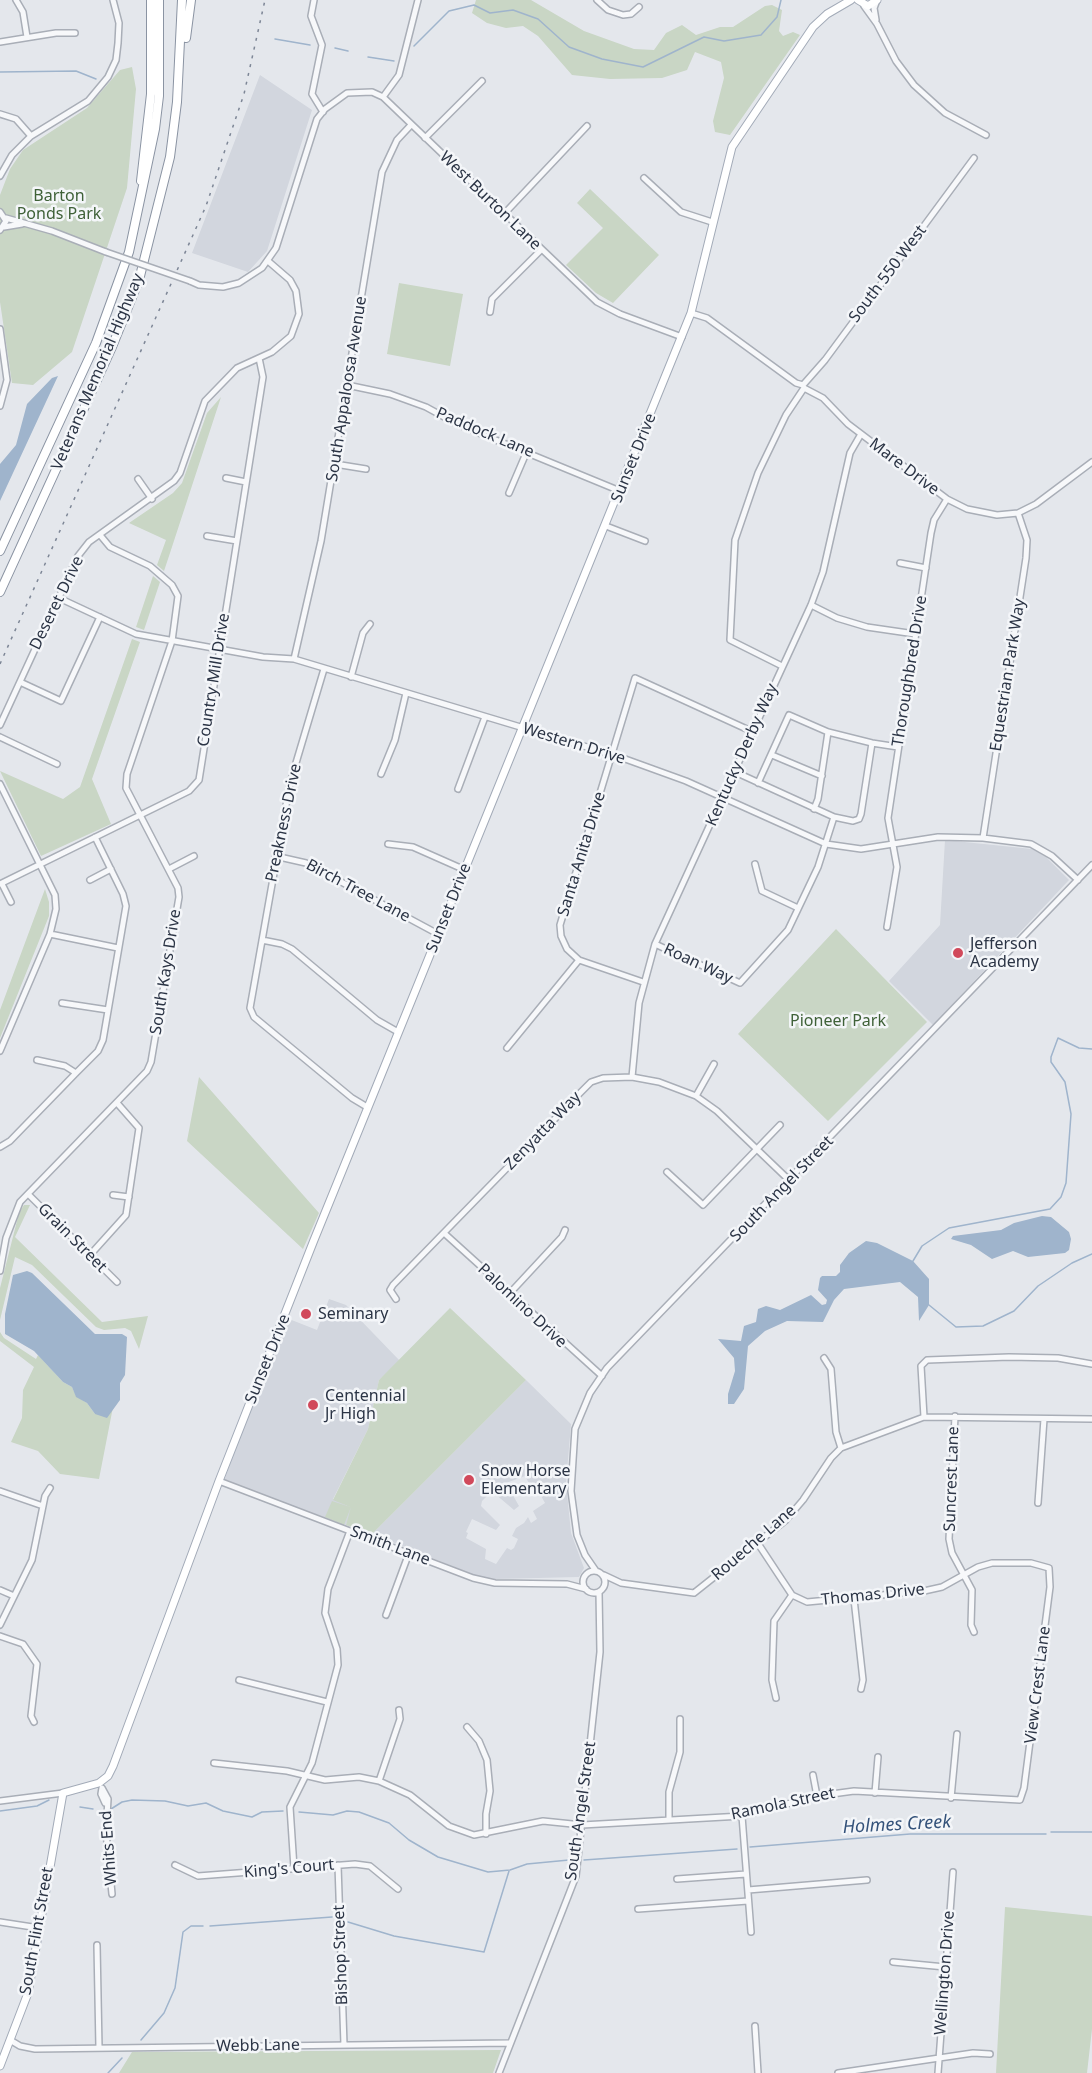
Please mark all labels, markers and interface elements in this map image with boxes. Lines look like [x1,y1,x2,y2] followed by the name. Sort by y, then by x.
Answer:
[435,148,545,254] street label: West Burton Lane
[17,186,101,224] park label: Barton Ponds Park
[845,222,931,326] street label: South 550 West
[48,271,148,473] street label: Veterans Memorial Highway
[323,295,371,483] street label: South Appaloosa Avenue
[433,404,537,462] street label: Paddock Lane
[607,410,661,506] street label: Sunset Drive
[865,434,943,500] street label: Mare Drive
[26,553,88,653] street label: Deseret Drive
[889,594,931,748] street label: Thoroughbred Drive
[986,597,1030,753] street label: Equestrian Park Way
[194,612,234,748] street label: Country Mill Drive
[702,681,782,829] street label: Kentucky Derby Way
[520,719,628,769] street label: Western Drive
[262,762,306,884] street label: Preakness Drive
[554,789,610,919] street label: Santa Anita Drive
[303,855,413,927] street label: Birch Tree Lane
[422,860,476,956] street label: Sunset Drive
[147,908,185,1036] street label: South Kays Drive
[970,934,1039,972] place label: Jefferson Academy
[660,940,736,988] street label: Roan Way
[951,946,965,960] marker: Jefferson Academy
[790,1011,886,1031] park label: Pioneer Park
[501,1088,585,1174] street label: Zenyatta Way
[726,1132,838,1246] street label: South Angel Street
[33,1199,111,1277] street label: Grain Street
[473,1260,571,1352] street label: Palomino Drive
[318,1304,389,1324] place label: Seminary
[299,1307,313,1321] marker: Seminary
[241,1311,295,1407] street label: Sunset Drive
[325,1386,406,1424] place label: Centennial Jr High
[306,1398,320,1412] marker: Centennial Jr High
[941,1426,963,1532] street label: Suncrest Lane
[481,1461,571,1499] place label: Snow Horse Elementary
[462,1473,476,1487] marker: Snow Horse Elementary
[708,1501,800,1585] street label: Roueche Lane
[347,1522,433,1570] street label: Smith Lane
[820,1580,926,1610] street label: Thomas Drive
[1021,1625,1055,1745] street label: View Crest Lane
[562,1740,600,1882] street label: South Angel Street
[729,1784,837,1824] street label: Ramola Street
[97,1810,121,1886] street label: Whits End
[842,1811,952,1839] water label: Holmes Creek
[243,1855,335,1883] street label: King's Court
[16,1866,58,1996] street label: South Flint Street
[330,1904,352,2006] street label: Bishop Street
[931,1910,959,2036] street label: Wellington Drive
[216,2036,300,2056] street label: Webb Lane

